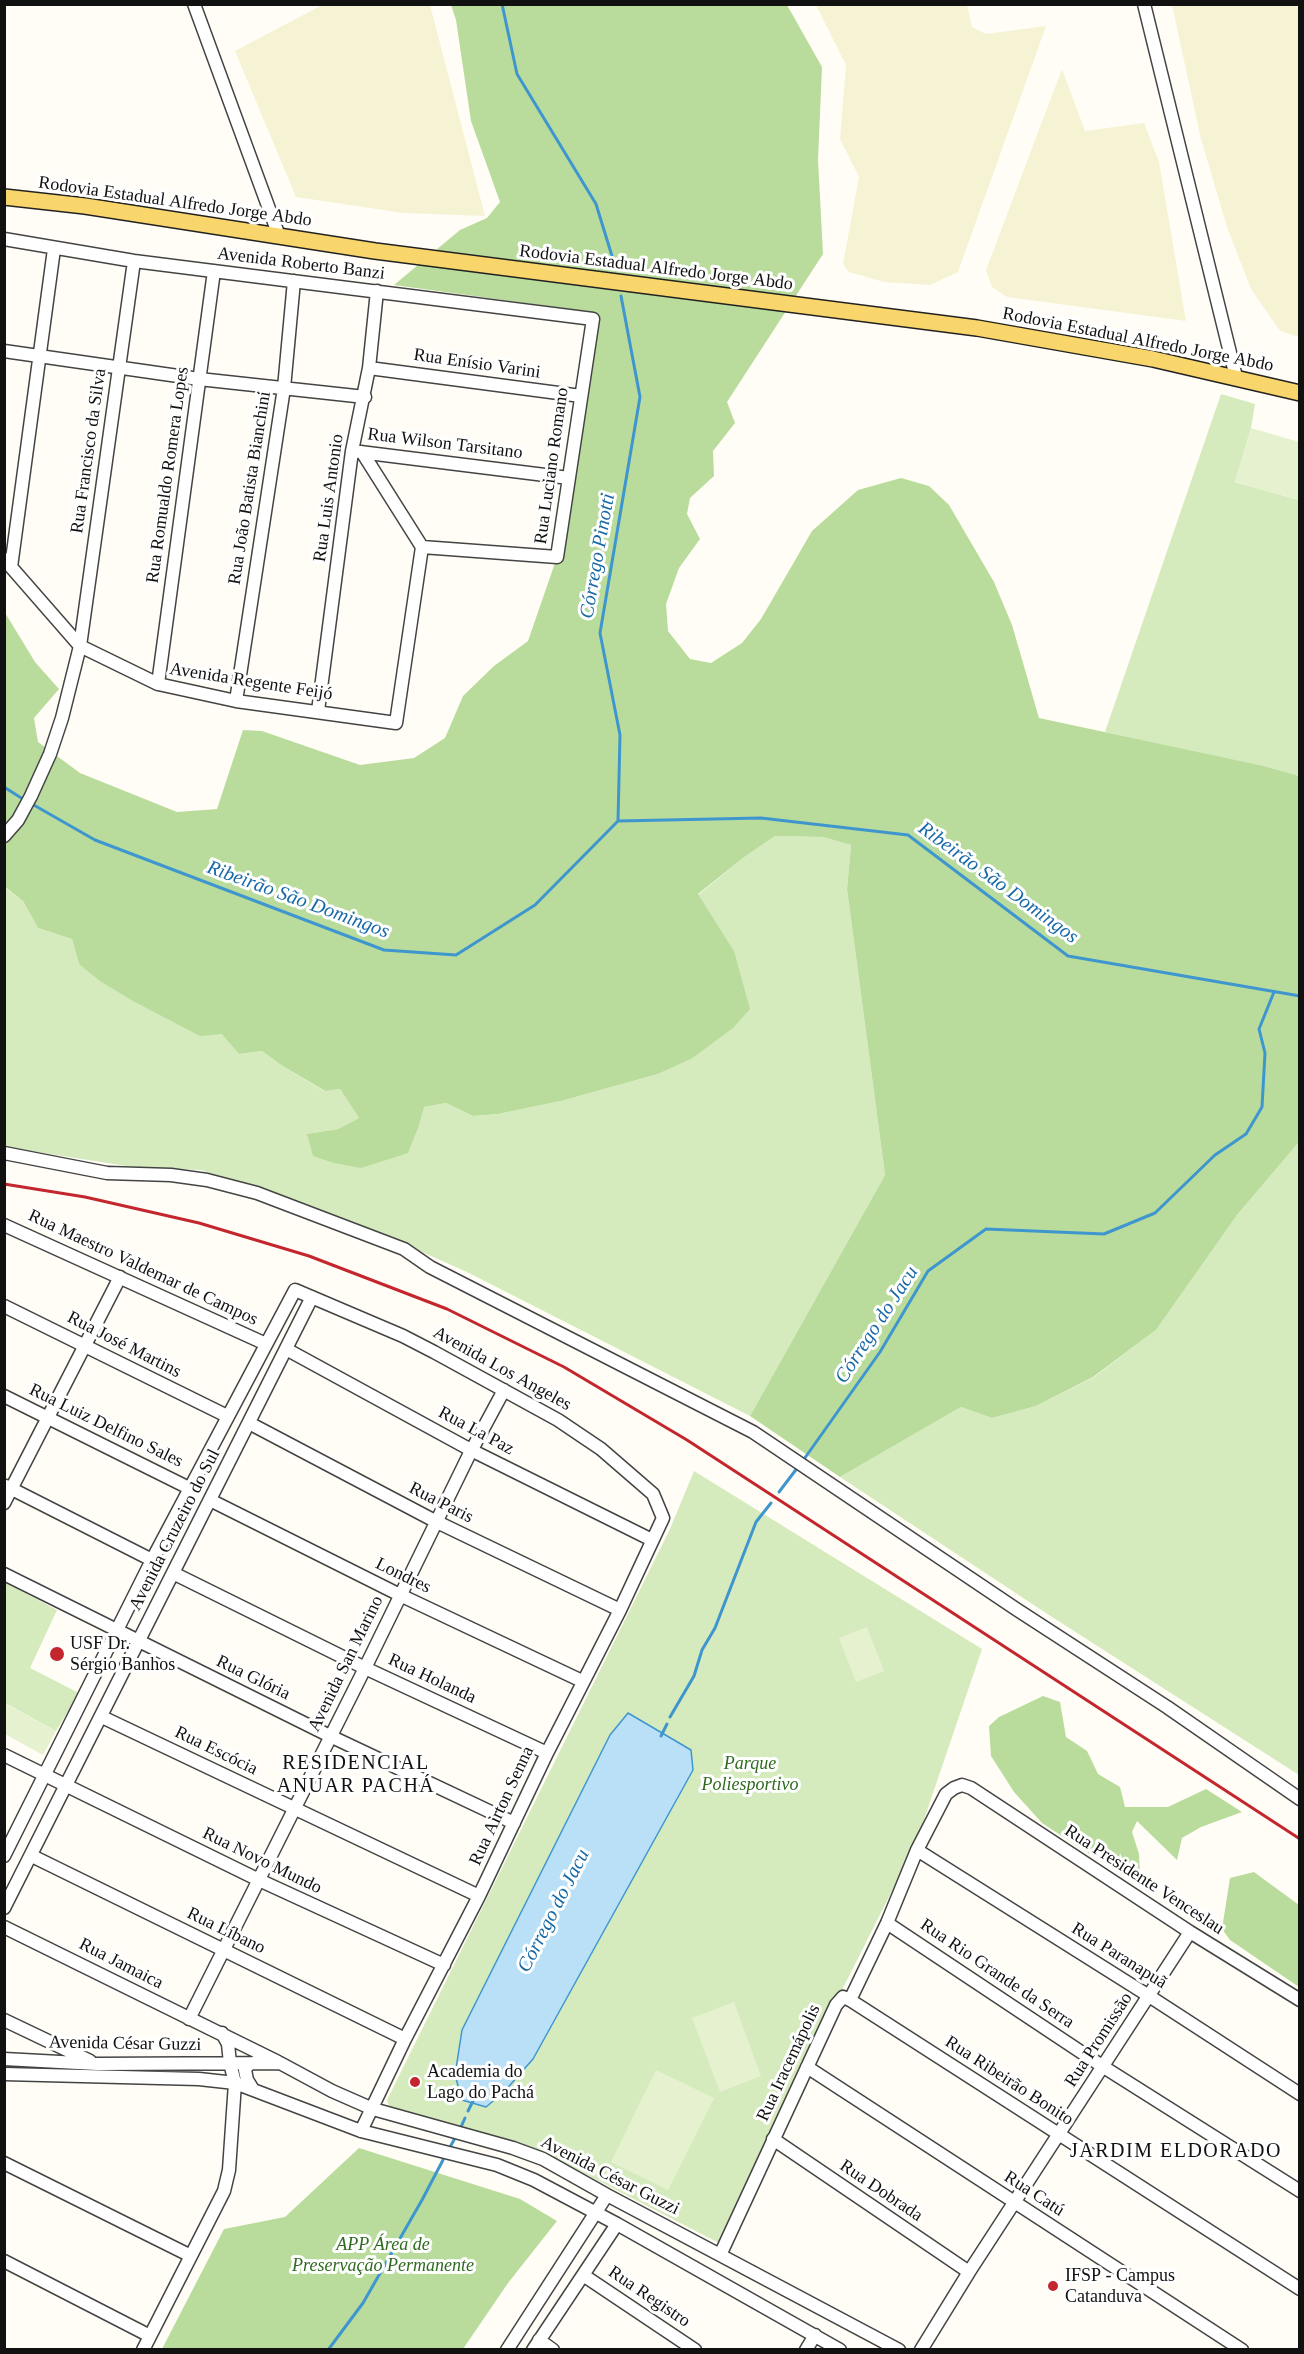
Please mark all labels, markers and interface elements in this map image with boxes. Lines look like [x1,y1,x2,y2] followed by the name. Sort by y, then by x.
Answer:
[37,172,313,232] street label: Rodovia Estadual Alfredo Jorge Abdo
[518,240,794,296] street label: Rodovia Estadual Alfredo Jorge Abdo
[216,243,386,285] street label: Avenida Roberto Banzi
[1001,303,1275,377] street label: Rodovia Estadual Alfredo Jorge Abdo
[412,344,542,384] street label: Rua Enísio Varini
[142,365,194,585] street label: Rua Romualdo Romera Lopes
[67,367,111,535] street label: Rua Francisco da Silva
[530,386,574,546] street label: Rua Luciano Romano
[224,390,276,586] street label: Rua João Batista Bianchini
[366,424,524,464] street label: Rua Wilson Tarsitano
[309,433,349,563] street label: Rua Luis Antonio
[575,492,621,620] water label: Córrego Pinotti
[168,658,334,706] street label: Avenida Regente Feijó
[913,817,1083,949] water label: Ribeirão São Domingos
[204,856,392,944] water label: Ribeirão São Domingos
[25,1205,261,1331] street label: Rua Maestro Valdemar de Campos
[830,1262,924,1388] water label: Córrego do Jacu
[63,1307,185,1383] street label: Rua José Martins
[429,1322,575,1416] street label: Avenida Los Angeles
[26,1379,186,1473] street label: Rua Luiz Delfino Sales
[434,1402,518,1460] street label: Rua La Paz
[125,1446,225,1614] street label: Avenida Cruzeiro do Sul
[405,1478,477,1528] street label: Rua Paris
[372,1553,434,1599] street label: Londres
[304,1592,388,1736] street label: Avenida San Marino
[70,1633,175,1676] place label: USF Dr. Sérgio Banhos
[48,1645,66,1663] marker: USF Dr. Sérgio Banhos
[385,1649,479,1709] street label: Rua Holanda
[213,1651,293,1705] street label: Rua Glória
[171,1722,261,1780] street label: Rua Escócia
[465,1743,539,1869] street label: Rua Airton Senna
[277,1752,435,1799] district label: RESIDENCIAL ANUAR PACHÁ
[702,1753,798,1796] park label: Parque Poliesportivo
[1060,1820,1228,1940] street label: Rua Presidente Venceslau
[199,1823,325,1899] street label: Rua Novo Mundo
[513,1846,595,1976] water label: Córrego do Jacu
[183,1903,269,1959] street label: Rua Líbano
[916,1914,1078,2034] street label: Rua Rio Grande da Serra
[1067,1918,1171,1994] street label: Rua Paranapuã
[75,1934,167,1994] street label: Rua Jamaica
[1060,1989,1138,2091] street label: Rua Promissão
[752,2001,826,2125] street label: Rua Iracemápolis
[941,2031,1077,2131] street label: Rua Ribeirão Bonito
[49,2032,201,2056] street label: Avenida César Guzzi
[427,2061,534,2104] place label: Academia do Lago do Pachá
[408,2075,422,2089] marker: Academia do Lago do Pachá
[537,2132,683,2220] street label: Avenida César Guzzi
[1070,2140,1282,2164] district label: JARDIM ELDORADO
[835,2155,927,2227] street label: Rua Dobrada
[1000,2167,1068,2221] street label: Rua Catú
[292,2234,474,2276] park label: APP Área de Preservação Permanente
[604,2262,694,2332] street label: Rua Registro
[1065,2265,1175,2308] place label: IFSP - Campus Catanduva
[1046,2279,1060,2293] marker: IFSP - Campus Catanduva

